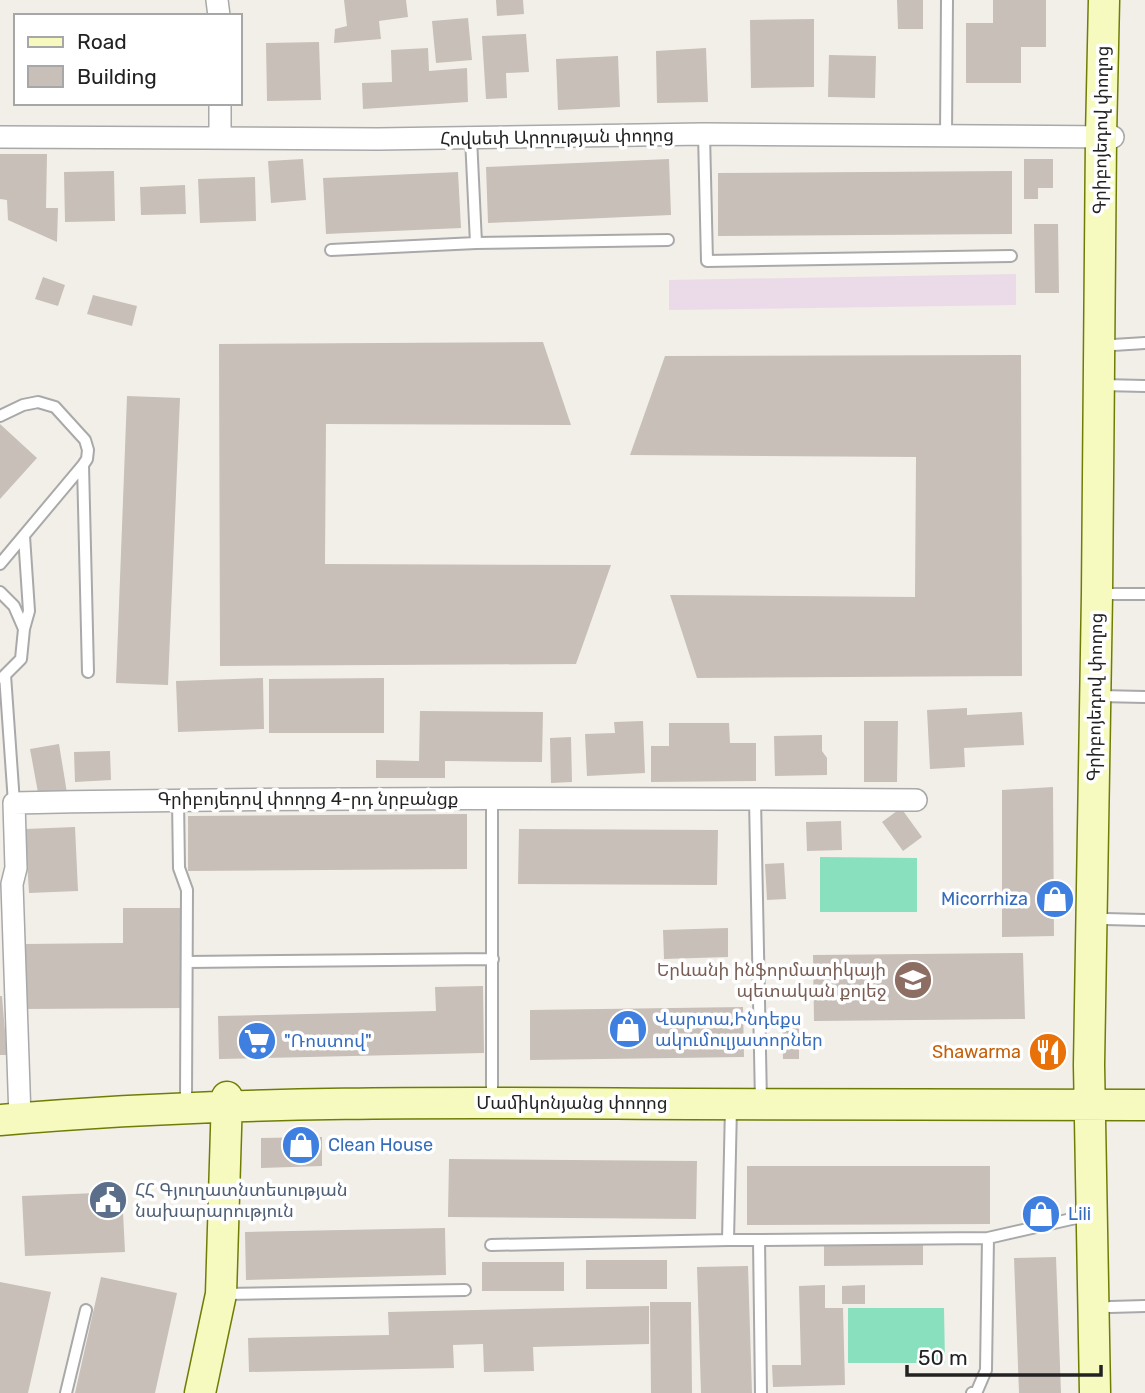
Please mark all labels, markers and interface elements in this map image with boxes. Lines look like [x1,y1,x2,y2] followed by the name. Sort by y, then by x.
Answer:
[14,14,242,105] legend
[77,29,127,54] text: Road
[1089,45,1113,215] street label: Գրիբոյեդով փողոց
[77,64,157,89] text: Building
[440,124,674,150] street label: Հովսեփ Արղության փողոց
[1083,612,1107,782] street label: Գրիբոյեդով փողոց
[157,788,459,810] street label: Գրիբոյեդով փողոց 4-րդ նրբանցք
[1034,878,1076,920] shop icon: Micorrhiza
[941,888,1028,910] place label: Micorrhiza
[657,959,886,1002] place label: Երևանի ինֆորմատիկայի պետական քոլեջ
[892,959,934,1001] school or university icon: Երևանի ինֆորմատիկայի պետական քոլեջ
[607,1008,649,1050] shop icon: Վարտա,Ինդեքս ակումուլյատորներ
[655,1008,823,1051] place label: Վարտա,Ինդեքս ակումուլյատորներ
[236,1020,278,1062] supermarket icon: "Ռոստով"
[284,1030,372,1052] place label: "Ռոստով"
[1027,1031,1069,1073] restaurant icon: Shawarma
[932,1041,1021,1063] place label: Shawarma
[476,1092,668,1114] street label: Մամիկոնյանց փողոց
[280,1124,322,1166] shop icon: Clean House
[328,1134,433,1156] place label: Clean House
[87,1179,129,1221] public building icon: ՀՀ Գյուղատնտեսության նախարարություն
[135,1179,348,1222] place label: ՀՀ Գյուղատնտեսության նախարարություն
[1020,1193,1062,1235] shop icon: Lili
[1068,1203,1091,1225] place label: Lili
[907,1334,1101,1378] scale bar
[918,1345,968,1370] text: 50 m

